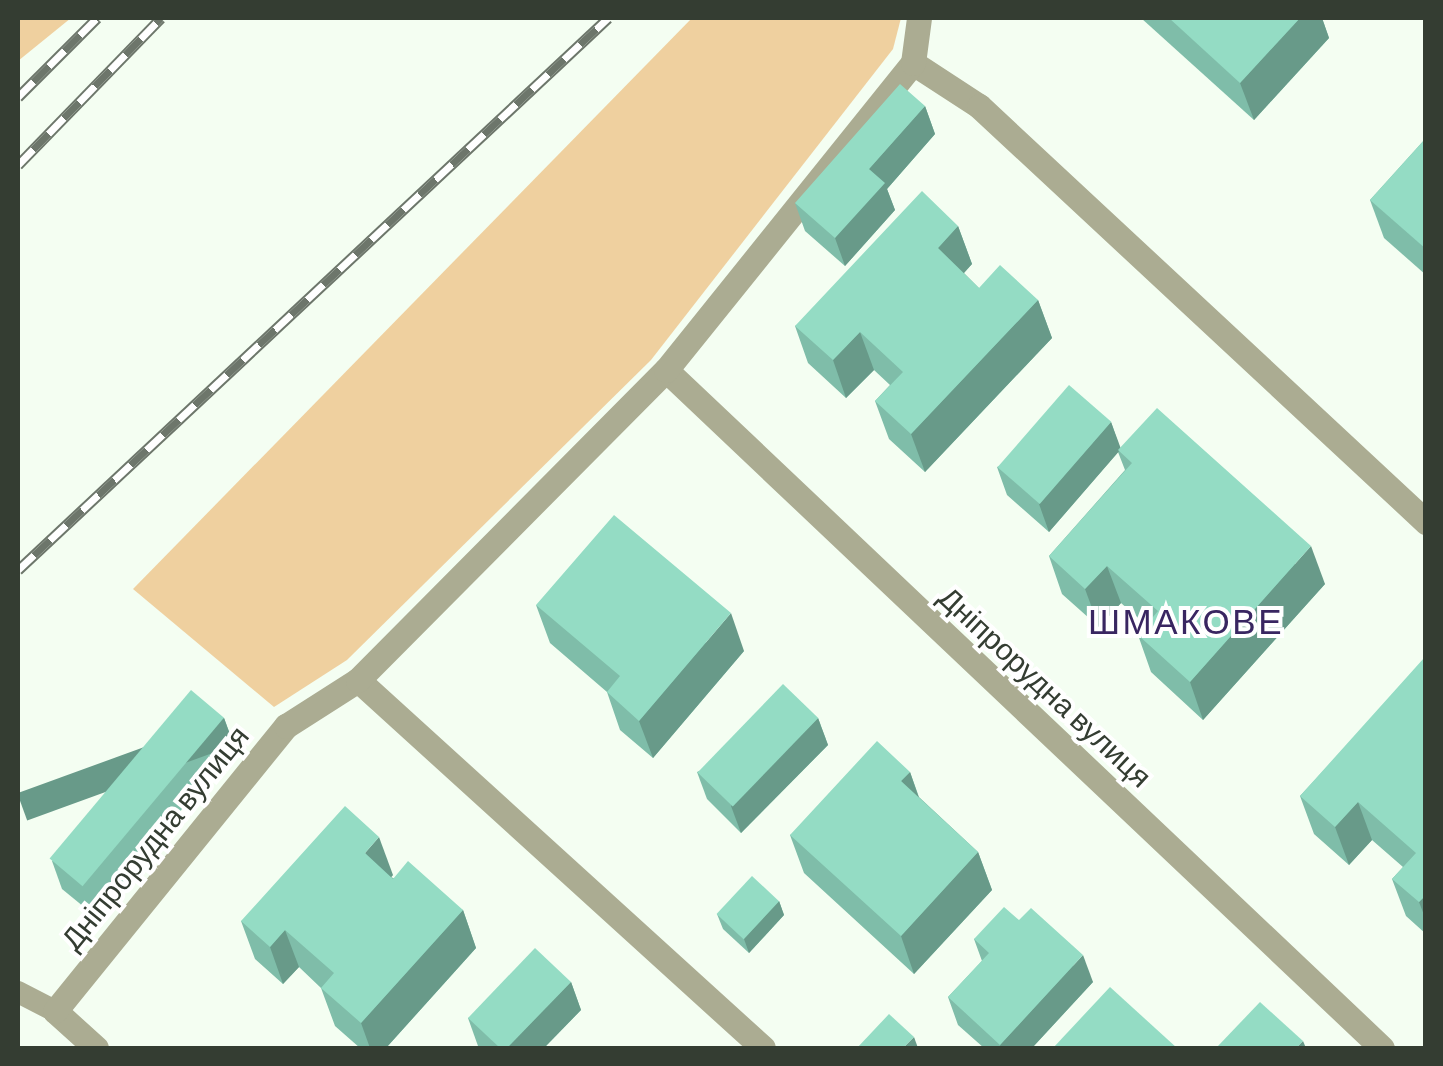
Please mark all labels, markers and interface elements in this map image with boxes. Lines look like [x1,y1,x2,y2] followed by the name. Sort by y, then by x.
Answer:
[932,578,1160,794] street label: Дніпрорудна вулиця
[1088,599,1284,641] district label: ШМАКОВЕ
[53,718,255,956] street label: Дніпрорудна вулиця

